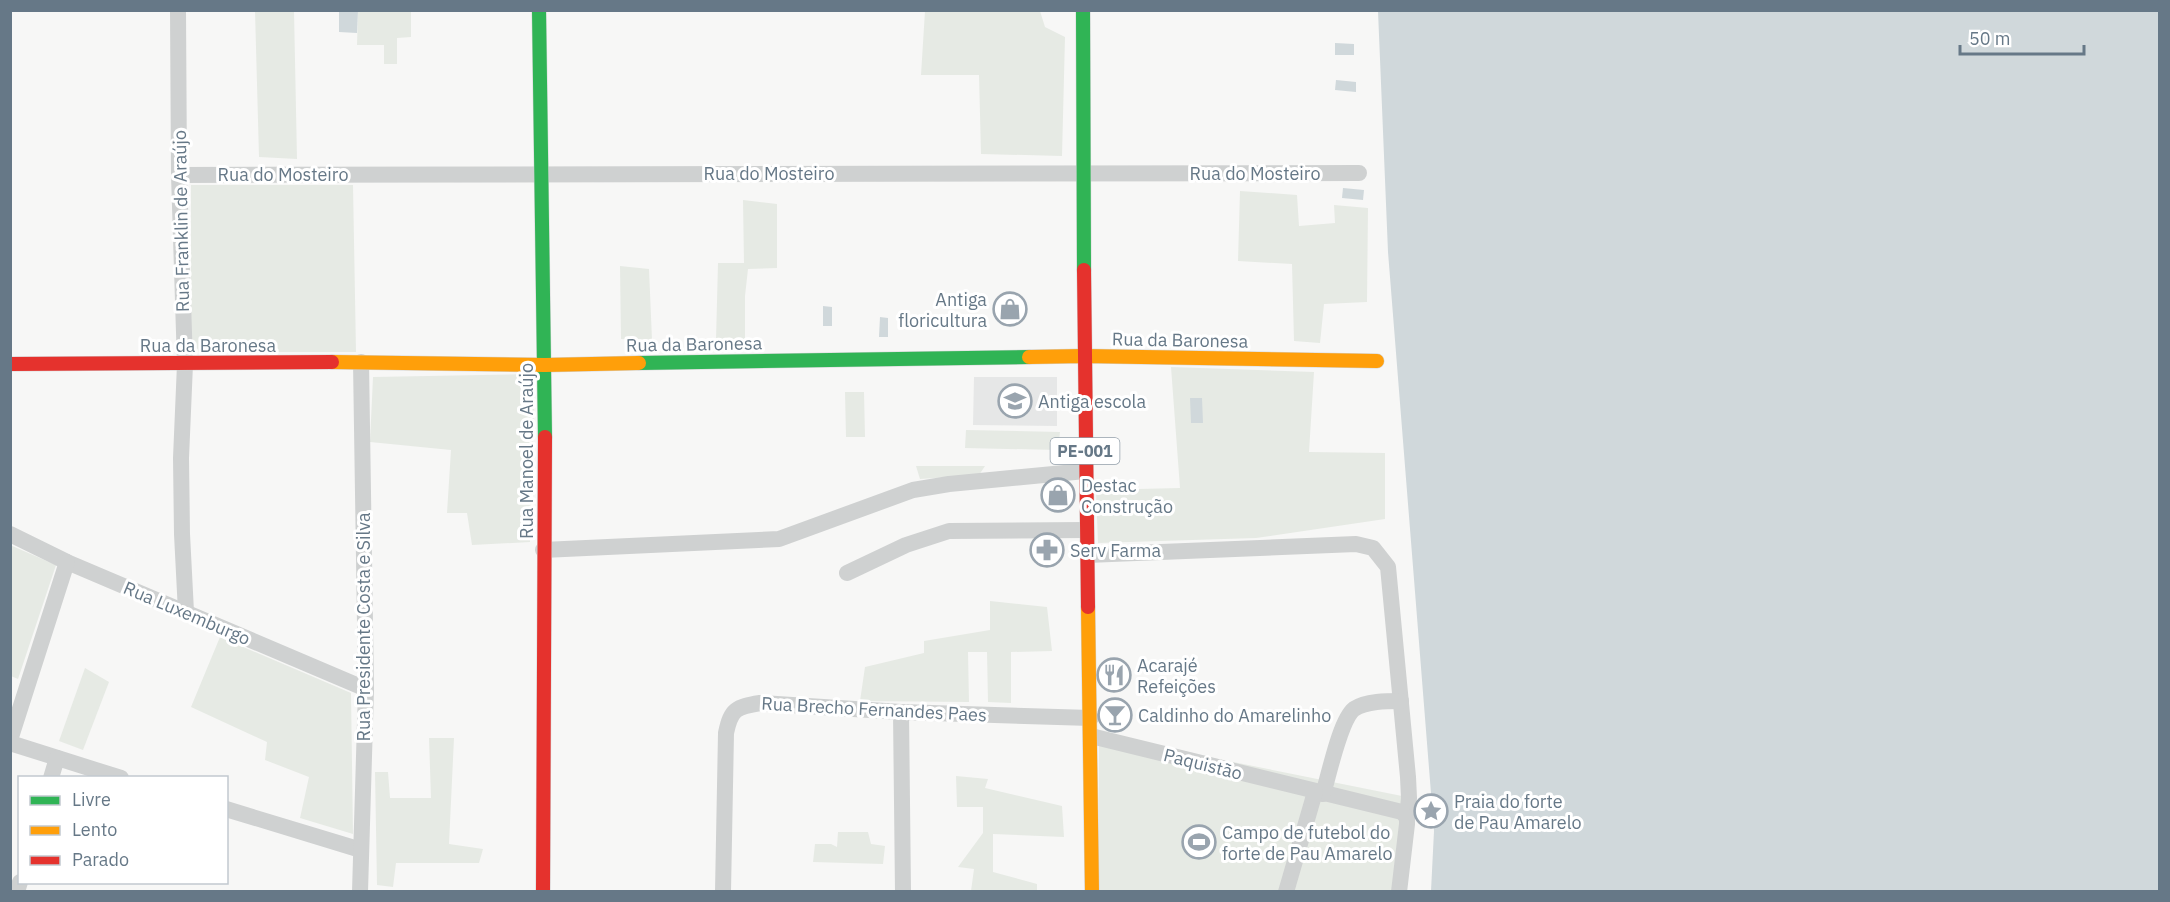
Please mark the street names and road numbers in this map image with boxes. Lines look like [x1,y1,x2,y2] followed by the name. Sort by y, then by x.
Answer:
[168,130,194,312] street label: Rua Franklin de Araújo
[704,162,834,185] street label: Rua do Mosteiro
[1190,162,1320,185] street label: Rua do Mosteiro
[218,163,348,186] street label: Rua do Mosteiro
[1112,327,1249,353] street label: Rua da Baronesa
[626,331,763,357] street label: Rua da Baronesa
[140,334,277,357] street label: Rua da Baronesa
[515,363,538,539] street label: Rua Manoel de Araújo
[1050,438,1120,464] road number: PE-001
[352,512,375,742] street label: Rua Presidente Costa e Silva
[120,576,254,650] street label: Rua Luxemburgo
[761,692,987,726] street label: Rua Brecho Fernandes Paes
[1161,743,1245,785] street label: Paquistão

